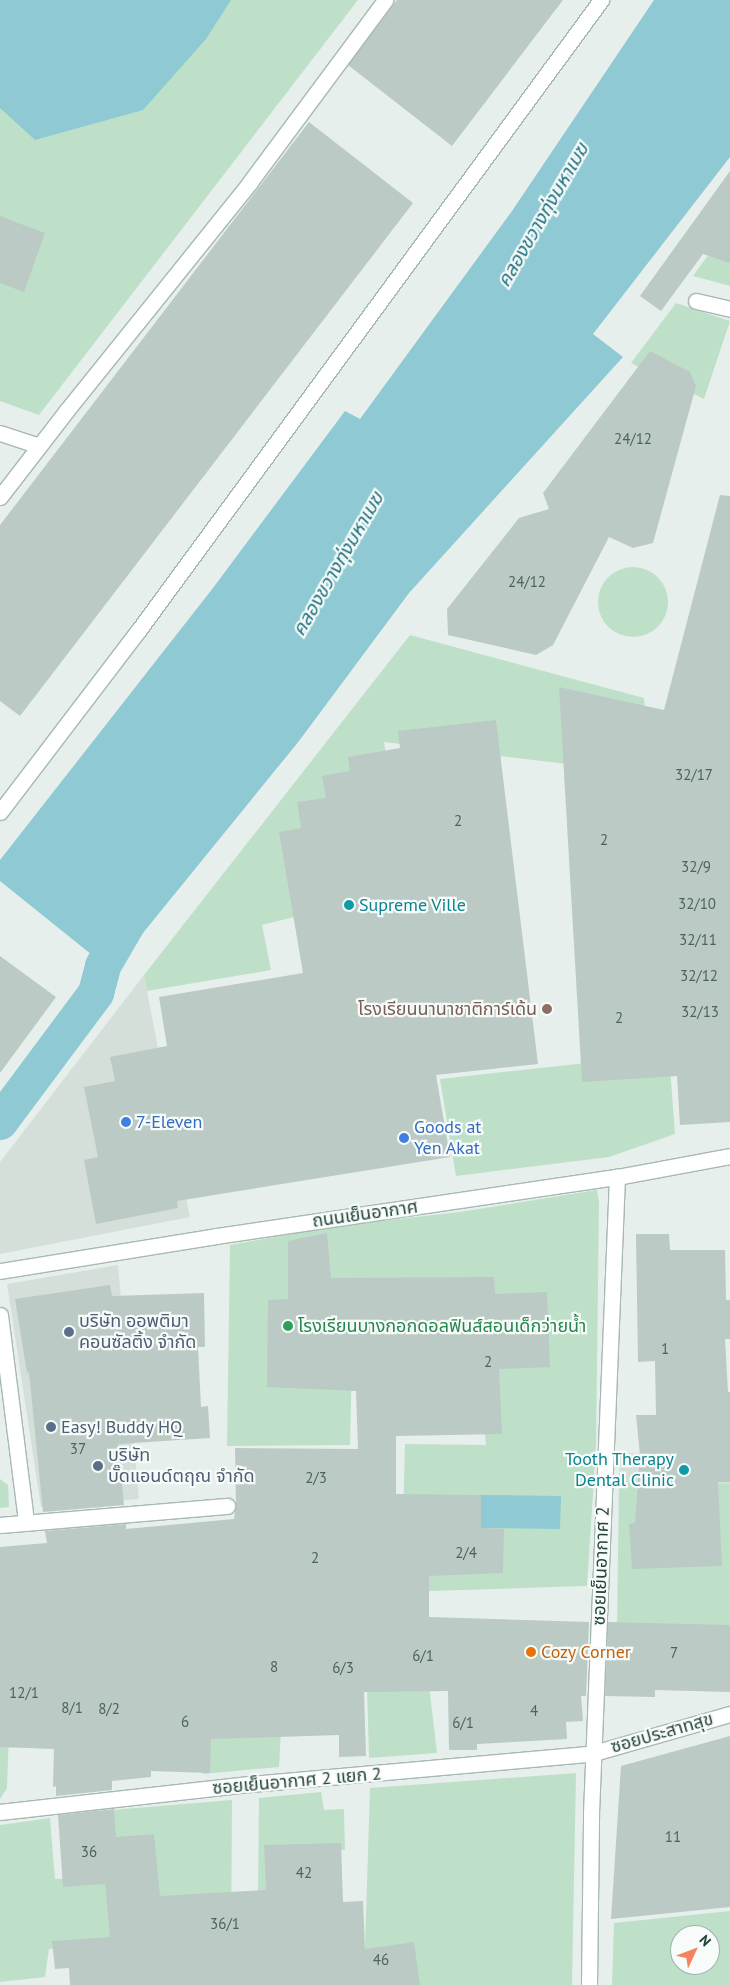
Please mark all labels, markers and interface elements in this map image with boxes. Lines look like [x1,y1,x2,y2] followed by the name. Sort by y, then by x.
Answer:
[493,139,593,291] water label: คลองขวางทุ่งมหาเมฆ
[614,430,652,448] house number: 24/12
[288,488,388,640] water label: คลองขวางทุ่งมหาเมฆ
[508,573,546,591] house number: 24/12
[675,766,713,784] house number: 32/17
[454,812,462,830] house number: 2
[600,831,608,849] house number: 2
[681,858,711,876] house number: 32/9
[359,894,467,916] place label: Supreme Ville
[678,895,716,913] house number: 32/10
[343,899,355,911] marker: Supreme Ville
[679,931,717,949] house number: 32/11
[680,967,718,985] house number: 32/12
[358,998,537,1020] place label: โรงเรียนนานาชาติการ์เด้น
[541,1003,553,1015] marker: โรงเรียนนานาชาติการ์เด้น
[681,1003,719,1021] house number: 32/13
[615,1009,623,1027] house number: 2
[136,1111,202,1133] place label: 7-Eleven
[120,1116,132,1128] marker: 7-Eleven
[414,1117,481,1160] place label: Goods at Yen Akat
[398,1132,410,1144] marker: Goods at Yen Akat
[311,1196,419,1232] street label: ถนนเย็นอากาศ
[79,1311,196,1354] place label: บริษัท ออพติมา คอนซัลติ้ง จำกัด
[298,1315,586,1337] place label: โรงเรียนบางกอกดอลฟินส์สอนเด็กว่ายน้ำ
[282,1320,294,1332] marker: โรงเรียนบางกอกดอลฟินส์สอนเด็กว่ายน้ำ
[63,1326,75,1338] marker: บริษัท ออพติมา คอนซัลติ้ง จำกัด
[661,1340,669,1358] house number: 1
[484,1353,492,1371] house number: 2
[61,1416,183,1438] place label: Easy! Buddy HQ
[45,1421,57,1433] marker: Easy! Buddy HQ
[70,1440,86,1458] house number: 37
[108,1445,255,1488] place label: บริษัท บั๊ดแอนด์ตฤณ จำกัด
[564,1449,674,1492] place label: Tooth Therapy Dental Clinic
[92,1460,104,1472] marker: บริษัท บั๊ดแอนด์ตฤณ จำกัด
[678,1464,690,1476] marker: Tooth Therapy Dental Clinic
[305,1469,327,1487] house number: 2/3
[588,1506,614,1626] street label: ซอยเย็นอากาศ 2
[455,1544,477,1562] house number: 2/4
[311,1549,319,1567] house number: 2
[541,1641,632,1663] place label: Cozy Corner
[670,1644,678,1662] house number: 7
[525,1646,537,1658] marker: Cozy Corner
[412,1647,434,1665] house number: 6/1
[270,1658,278,1676] house number: 8
[332,1659,354,1677] house number: 6/3
[9,1684,39,1702] house number: 12/1
[61,1699,83,1717] house number: 8/1
[98,1700,120,1718] house number: 8/2
[530,1702,538,1720] house number: 4
[608,1708,716,1758] street label: ซอยประสาทสุข
[181,1713,189,1731] house number: 6
[452,1714,474,1732] house number: 6/1
[211,1763,383,1799] street label: ซอยเย็นอากาศ 2 แยก 2
[665,1828,681,1846] house number: 11
[81,1843,97,1861] house number: 36
[296,1864,312,1882] house number: 42
[210,1915,240,1933] house number: 36/1
[670,1925,720,1975] north arrow
[696,1931,715,1950] text: N
[373,1951,389,1969] house number: 46

